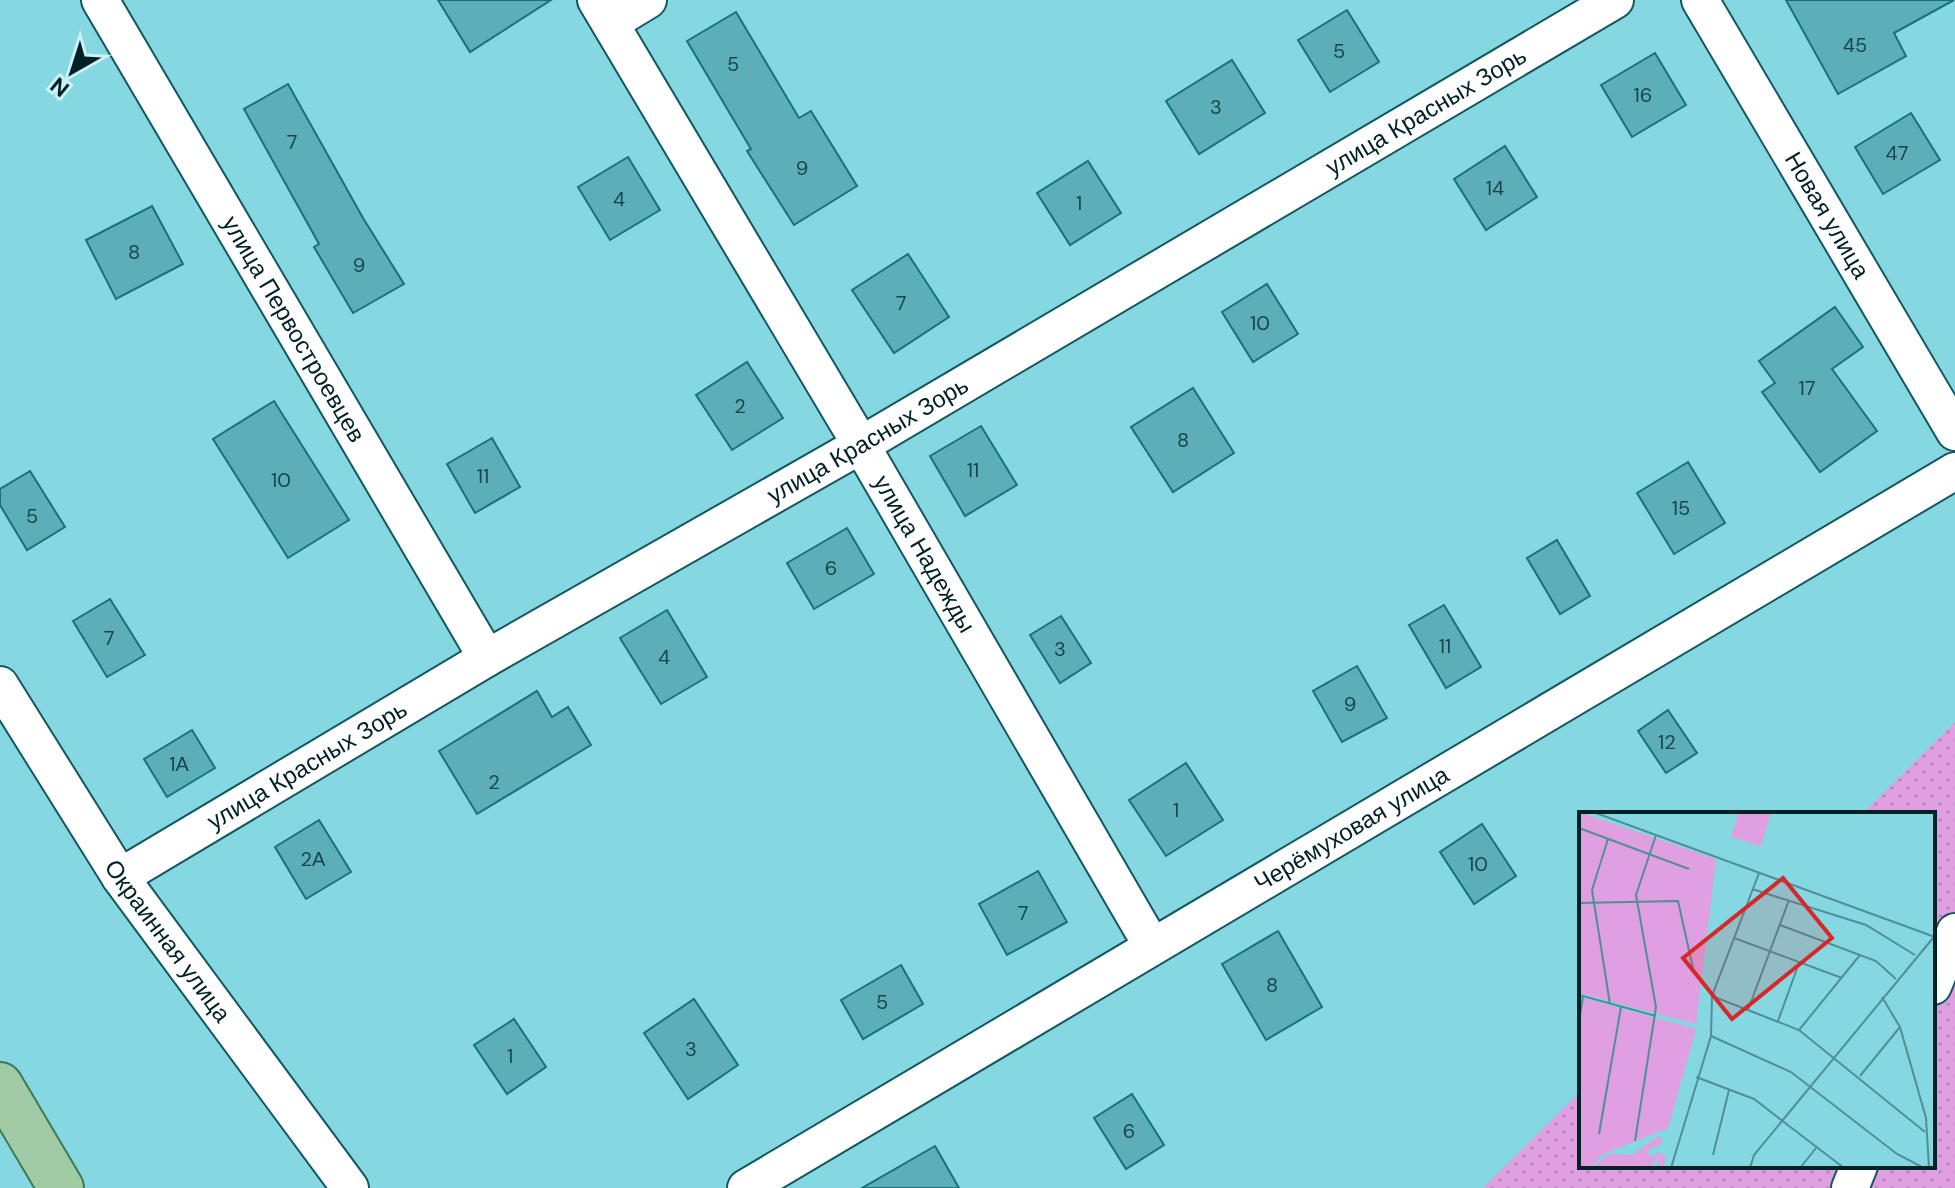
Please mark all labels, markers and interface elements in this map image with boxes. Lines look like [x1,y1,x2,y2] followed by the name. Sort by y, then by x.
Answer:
[32,32,112,112] north arrow
[1843,32,1867,58] house number: 45
[1333,38,1345,64] house number: 5
[1320,40,1532,182] street label: улица Красных Зорь
[727,51,739,77] house number: 5
[44,71,75,103] text: N
[1634,82,1652,108] house number: 16
[1210,94,1222,120] house number: 3
[287,129,297,155] house number: 7
[1886,140,1908,166] house number: 47
[1778,146,1877,285] street label: Новая улица
[796,155,808,181] house number: 9
[1486,175,1504,201] house number: 14
[613,186,625,212] house number: 4
[1076,190,1082,216] house number: 1
[215,210,373,448] street label: улица Первостроевцев
[128,239,140,265] house number: 8
[353,252,365,278] house number: 9
[896,290,906,316] house number: 7
[1250,310,1270,336] house number: 10
[761,369,974,510] street label: улица Красных Зорь
[1799,375,1815,401] house number: 17
[734,393,746,419] house number: 2
[1177,427,1189,453] house number: 8
[967,457,979,483] house number: 11
[477,463,489,489] house number: 11
[271,467,291,493] house number: 10
[867,469,983,638] street label: улица Надежды
[1672,495,1690,521] house number: 15
[26,503,38,529] house number: 5
[825,555,837,581] house number: 6
[104,625,114,651] house number: 7
[1439,633,1451,659] house number: 11
[1054,636,1066,662] house number: 3
[658,644,670,670] house number: 4
[1344,691,1356,717] house number: 9
[201,693,413,837] street label: улица Красных Зорь
[1658,729,1676,755] house number: 12
[169,751,189,777] house number: 1А
[1248,758,1455,898] street label: Черёмуховая улица
[488,769,500,795] house number: 2
[1173,797,1179,823] house number: 1
[1579,812,1935,1168] inset map
[301,846,326,872] house number: 2А
[1468,851,1488,877] house number: 10
[98,853,238,1029] street label: Окраинная улица
[1018,900,1028,926] house number: 7
[1266,972,1278,998] house number: 8
[876,989,888,1015] house number: 5
[685,1036,697,1062] house number: 3
[507,1043,513,1069] house number: 1
[1123,1118,1135,1144] house number: 6

